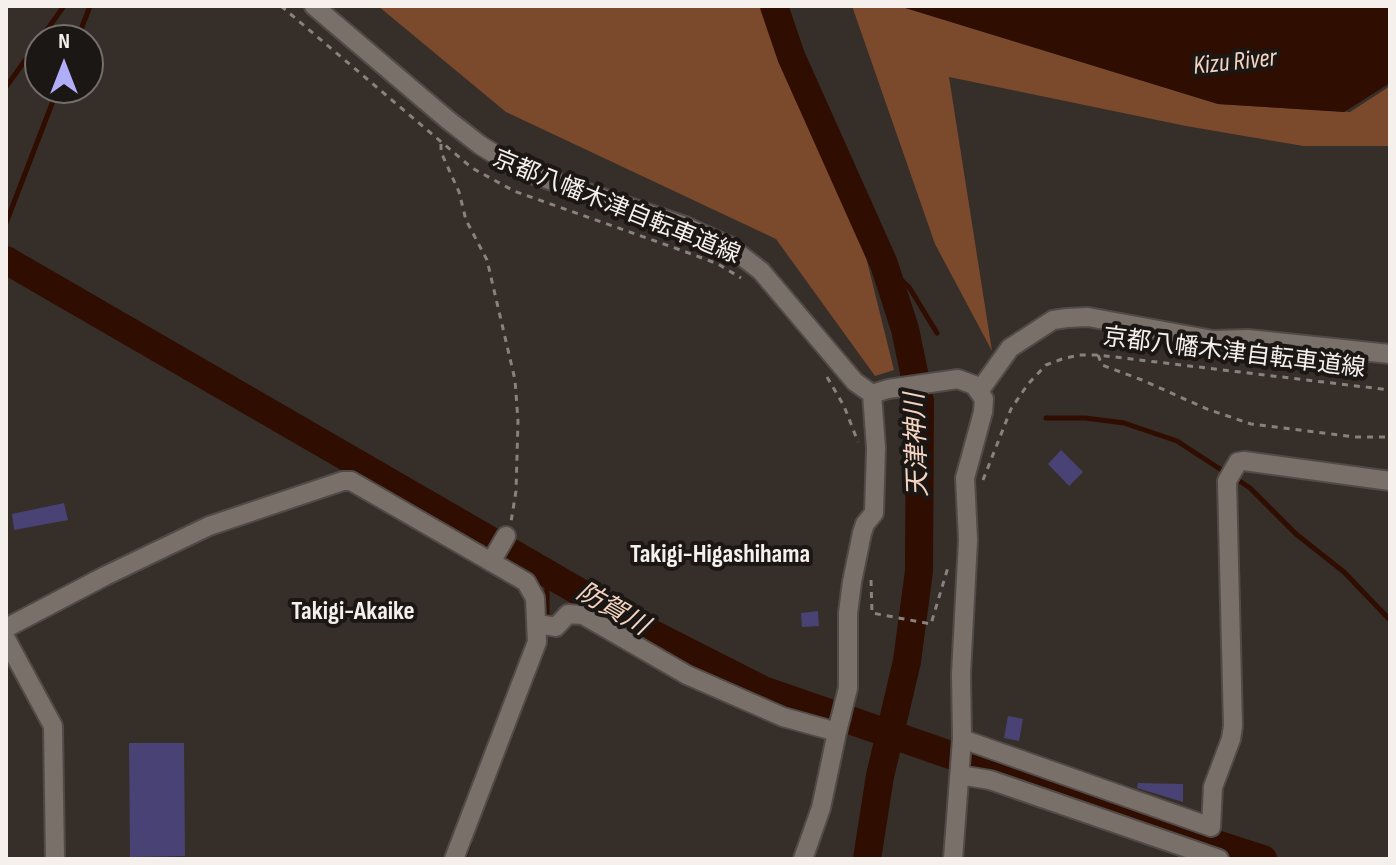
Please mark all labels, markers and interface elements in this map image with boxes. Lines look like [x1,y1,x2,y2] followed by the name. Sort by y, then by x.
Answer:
[24,24,104,104] north arrow
[58,28,70,55] text: N
[1192,43,1278,83] water label: Kizu River
[488,145,744,271] street label: 京都八幡木津自転車道線
[1101,324,1367,384] street label: 京都八幡木津自転車道線
[901,392,935,498] water label: 天津神川
[630,539,810,571] district label: Takigi-Higashihama
[570,577,654,643] water label: 防賀川
[291,596,415,628] district label: Takigi-Akaike

